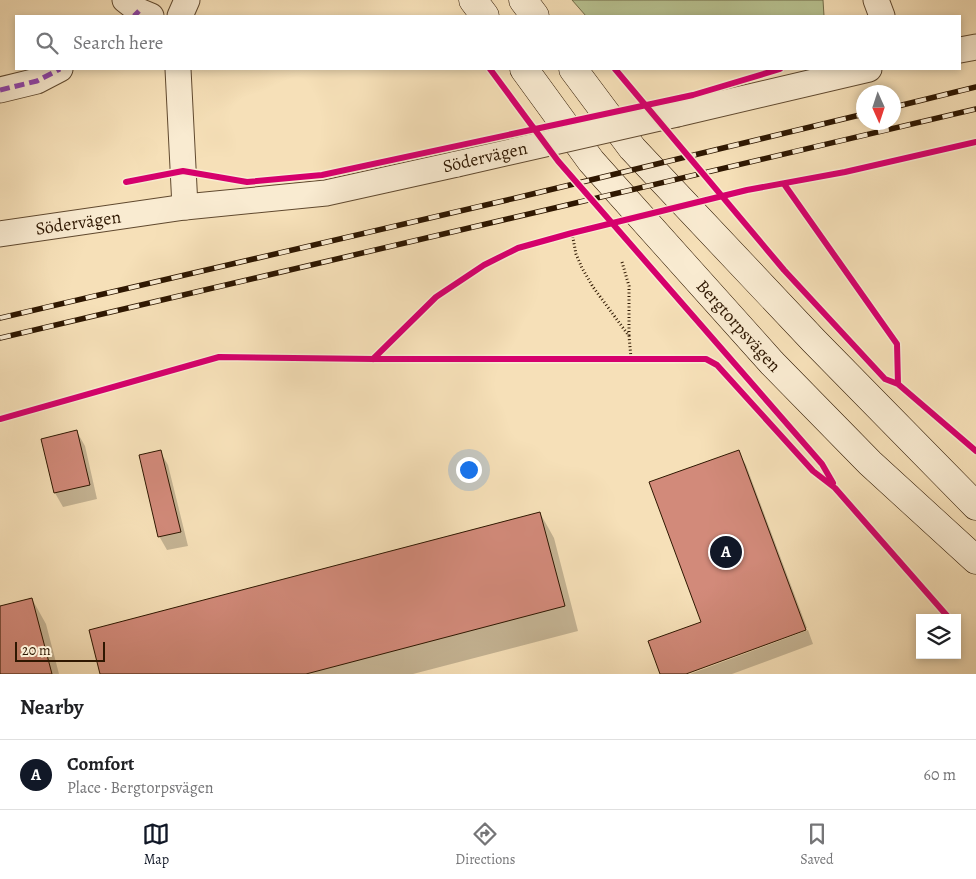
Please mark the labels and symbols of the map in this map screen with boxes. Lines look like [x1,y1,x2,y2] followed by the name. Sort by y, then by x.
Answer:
[856,85,901,130] north arrow
[440,136,530,178] street label: Södervägen
[34,204,123,241] street label: Södervägen
[691,274,786,377] street label: Bergtorpsvägen
[456,457,482,483] your location
[710,533,742,571] pin: A
[15,639,105,662] scale bar

